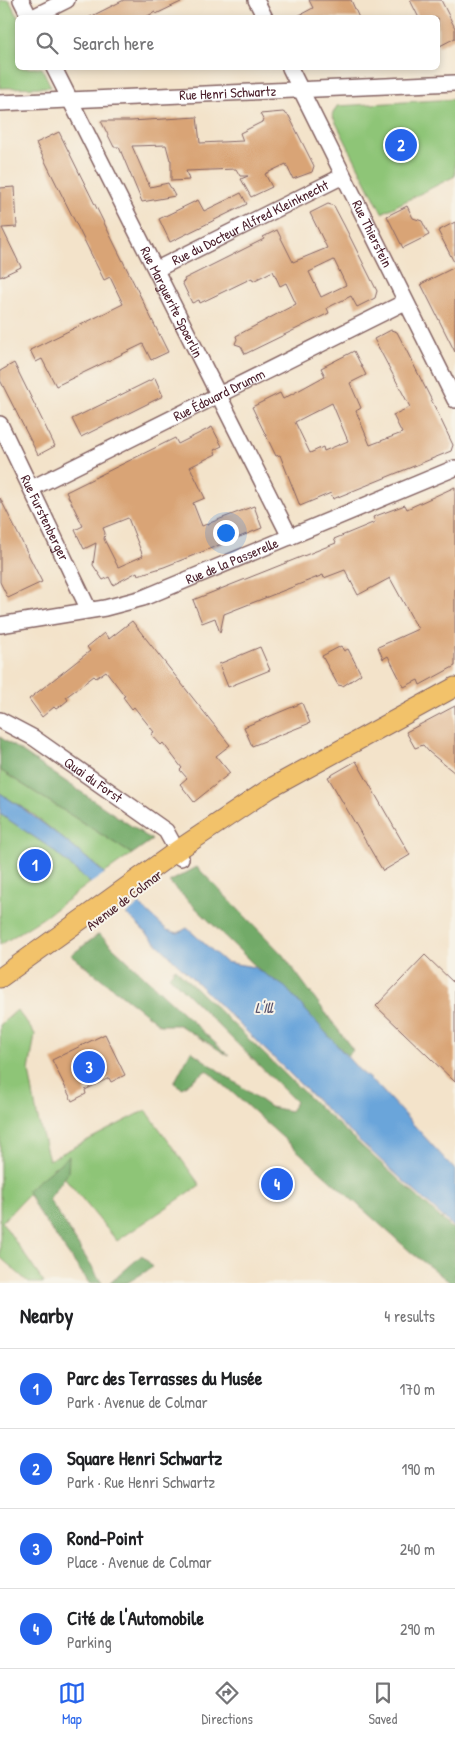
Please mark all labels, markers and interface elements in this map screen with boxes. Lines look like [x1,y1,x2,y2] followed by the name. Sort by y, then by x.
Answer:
[15,15,440,70] search box
[33,29,61,57] icon: search
[73,30,154,56] text: Search here
[179,81,277,104] street label: Rue Henri Schwartz
[385,126,417,164] pin: 2
[168,175,331,269] street label: Rue du Docteur Alfred Kleinknecht
[348,197,397,270] street label: Rue Thierstein
[136,243,208,361] street label: Rue Marguerite Spoerlin
[170,363,268,425] street label: Rue Édouard Drumm
[17,472,74,564] street label: Rue Furstenberger
[213,520,239,546] your location
[183,533,281,588] street label: Rue de la Passerelle
[61,752,127,807] street label: Quai du Forst
[19,846,51,884] pin: 1
[82,864,166,934] street label: Avenue de Colmar
[255,997,275,1018] water label: L'Ill
[73,1048,105,1086] pin: 3
[261,1165,293,1203] pin: 4
[20,1301,73,1330] text: Nearby
[384,1305,435,1327] text: 4 results
[67,1365,262,1391] text: Parc des Terrasses du Musée
[33,1378,39,1400] text: 1
[400,1378,435,1400] text: 170 m
[67,1391,208,1413] text: Park · Avenue de Colmar
[67,1445,222,1471] text: Square Henri Schwartz
[32,1458,40,1480] text: 2
[402,1458,435,1480] text: 190 m
[67,1471,215,1493] text: Park · Rue Henri Schwartz
[67,1525,143,1551] text: Rond-Point
[32,1538,40,1560] text: 3
[400,1538,435,1560] text: 240 m
[67,1551,212,1573] text: Place · Avenue de Colmar
[67,1605,204,1631] text: Cité de l'Automobile
[33,1618,39,1640] text: 4
[400,1618,435,1640] text: 290 m
[67,1631,112,1653] text: Parking
[58,1679,86,1728] tab: Map
[201,1679,253,1728] tab: Directions
[369,1679,397,1728] tab: Saved

